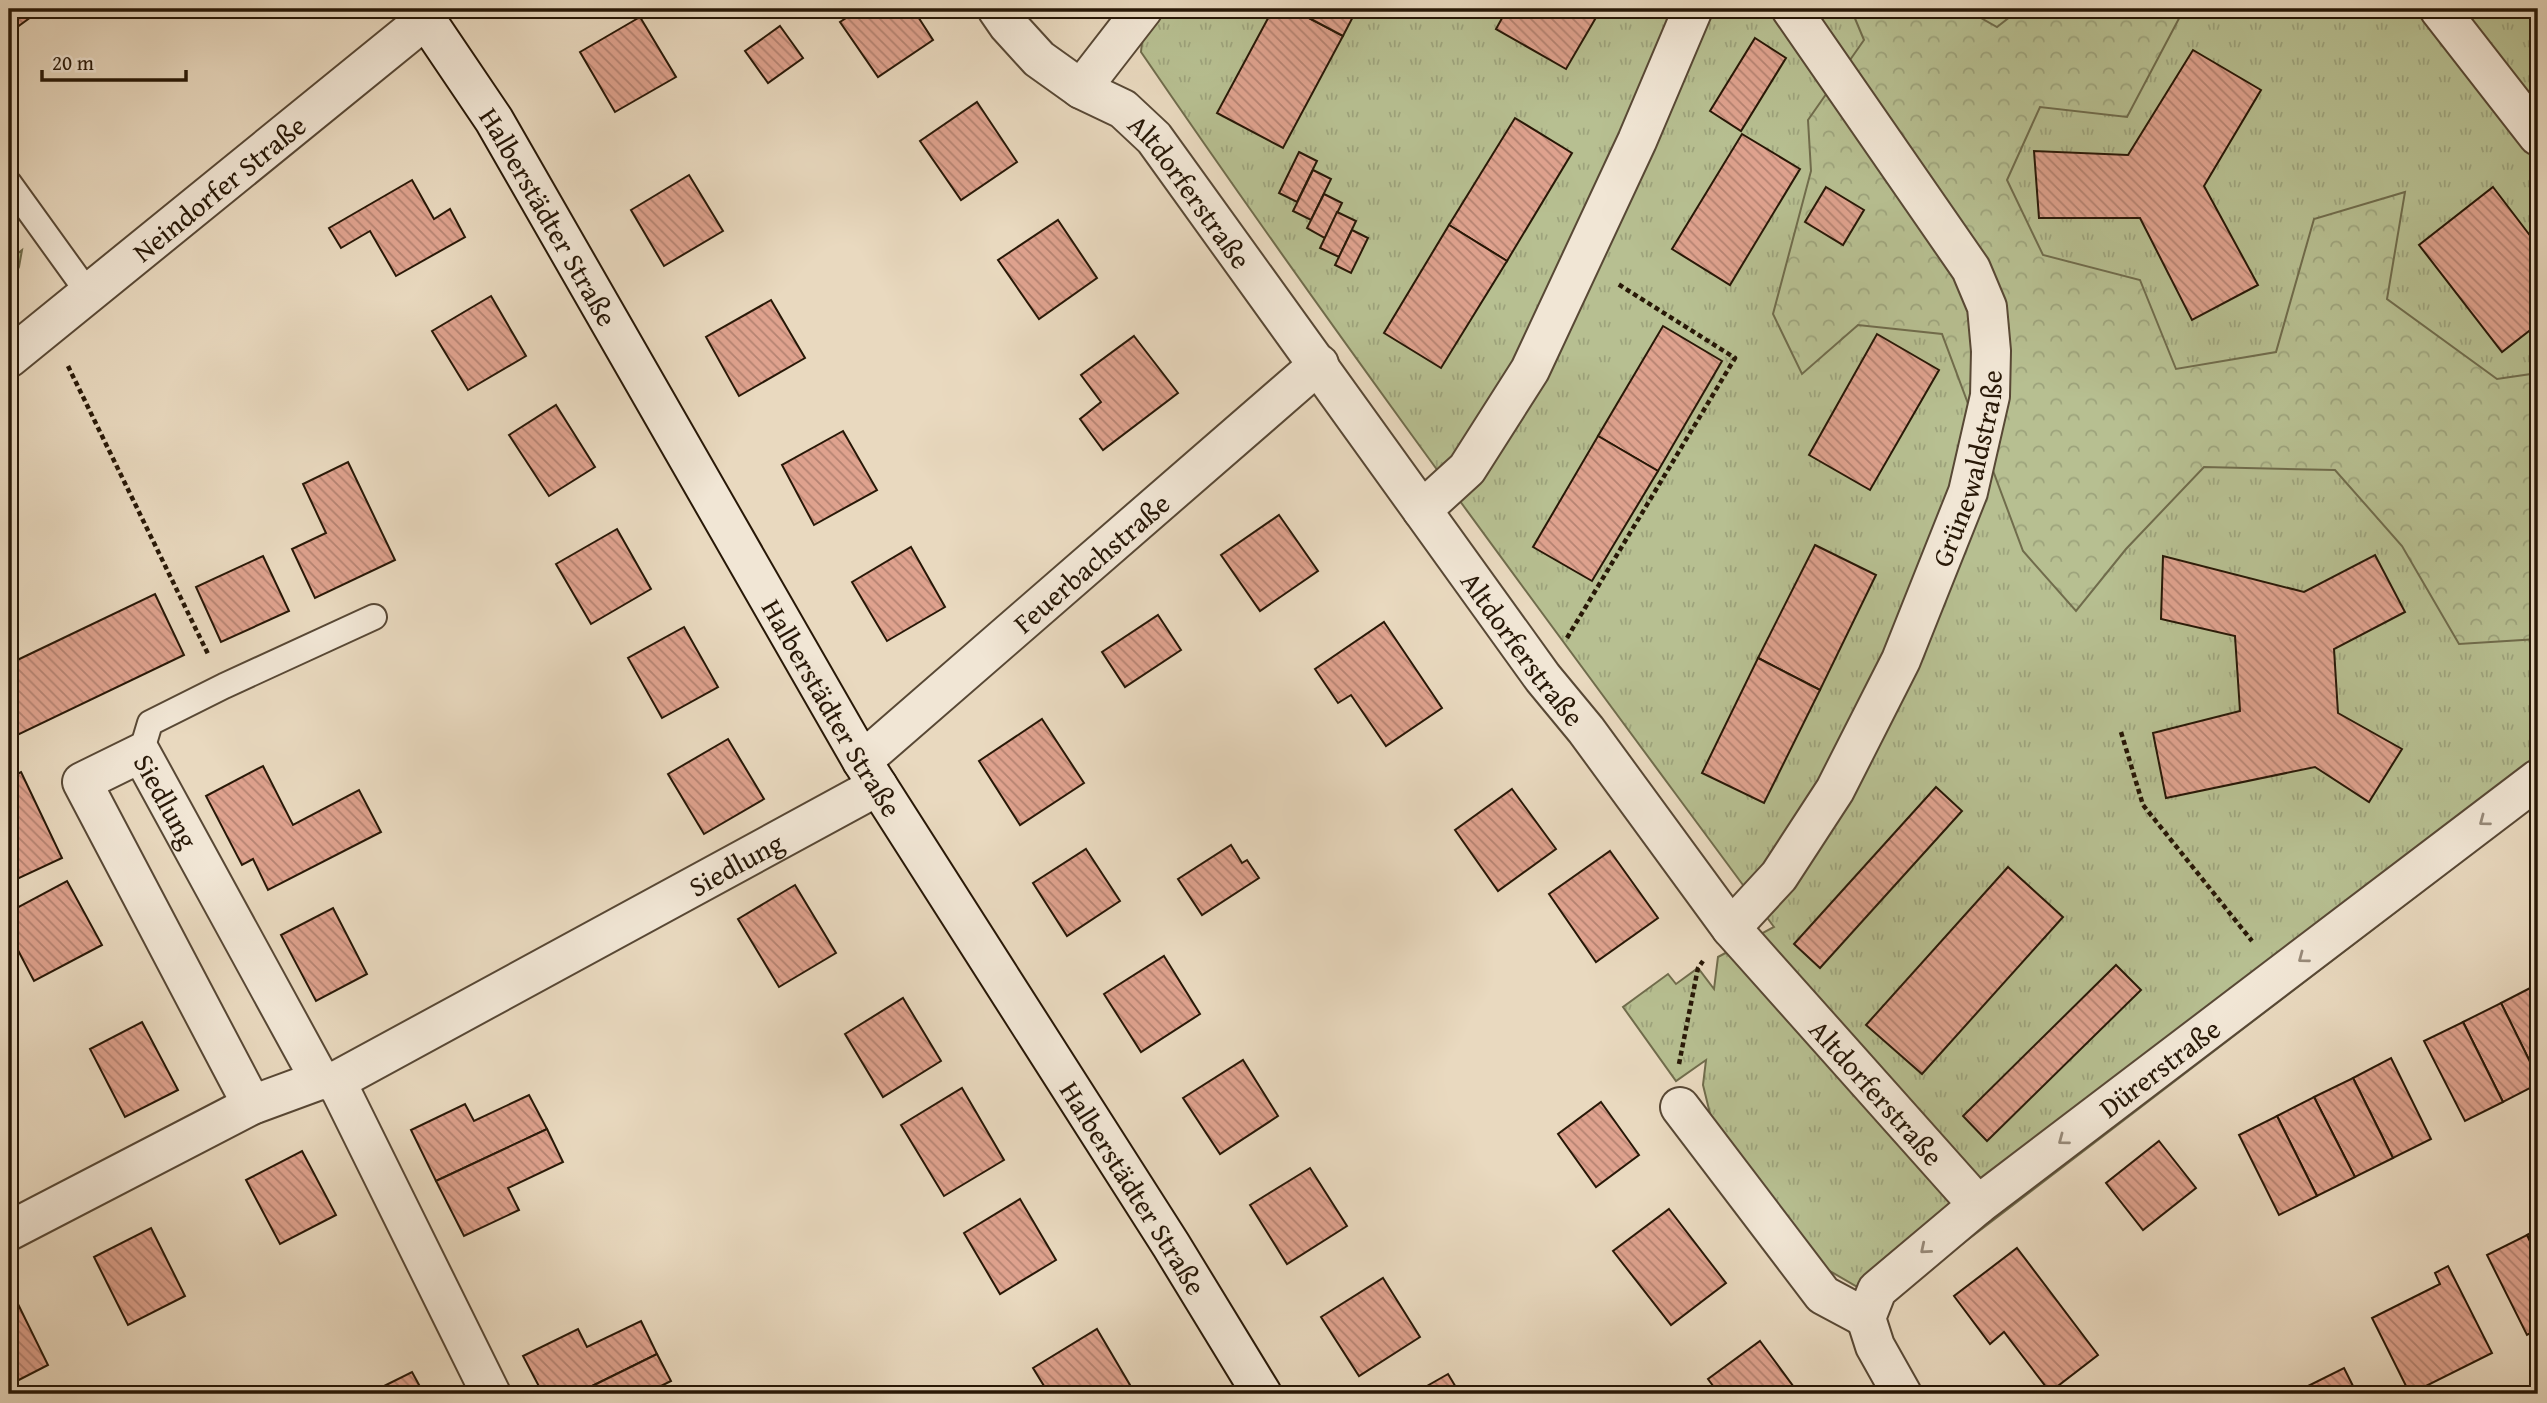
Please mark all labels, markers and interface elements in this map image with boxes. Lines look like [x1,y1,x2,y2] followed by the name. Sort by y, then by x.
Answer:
[42,38,186,82] scale bar
[52,47,94,78] text: 20 m
[470,98,628,333] street label: Halberstädter Straße
[123,104,314,271] street label: Neindorfer Straße
[1119,104,1262,277] street label: Altdorferstraße
[1920,370,2011,572] street label: Grünewaldstraße
[1003,483,1178,642] street label: Feuerbachstraße
[1452,562,1595,735] street label: Altdorferstraße
[752,591,913,824] street label: Halberstädter Straße
[124,746,210,855] street label: Siedlung
[2479,812,2492,825] one-way arrow
[681,821,790,906] street label: Siedlung
[2298,950,2311,963] one-way arrow
[2090,1008,2228,1127] street label: Dürerstraße
[1801,1009,1954,1174] street label: Altdorferstraße
[1051,1073,1217,1303] street label: Halberstädter Straße
[2058,1132,2071,1145] one-way arrow
[1921,1241,1934,1253] one-way arrow

